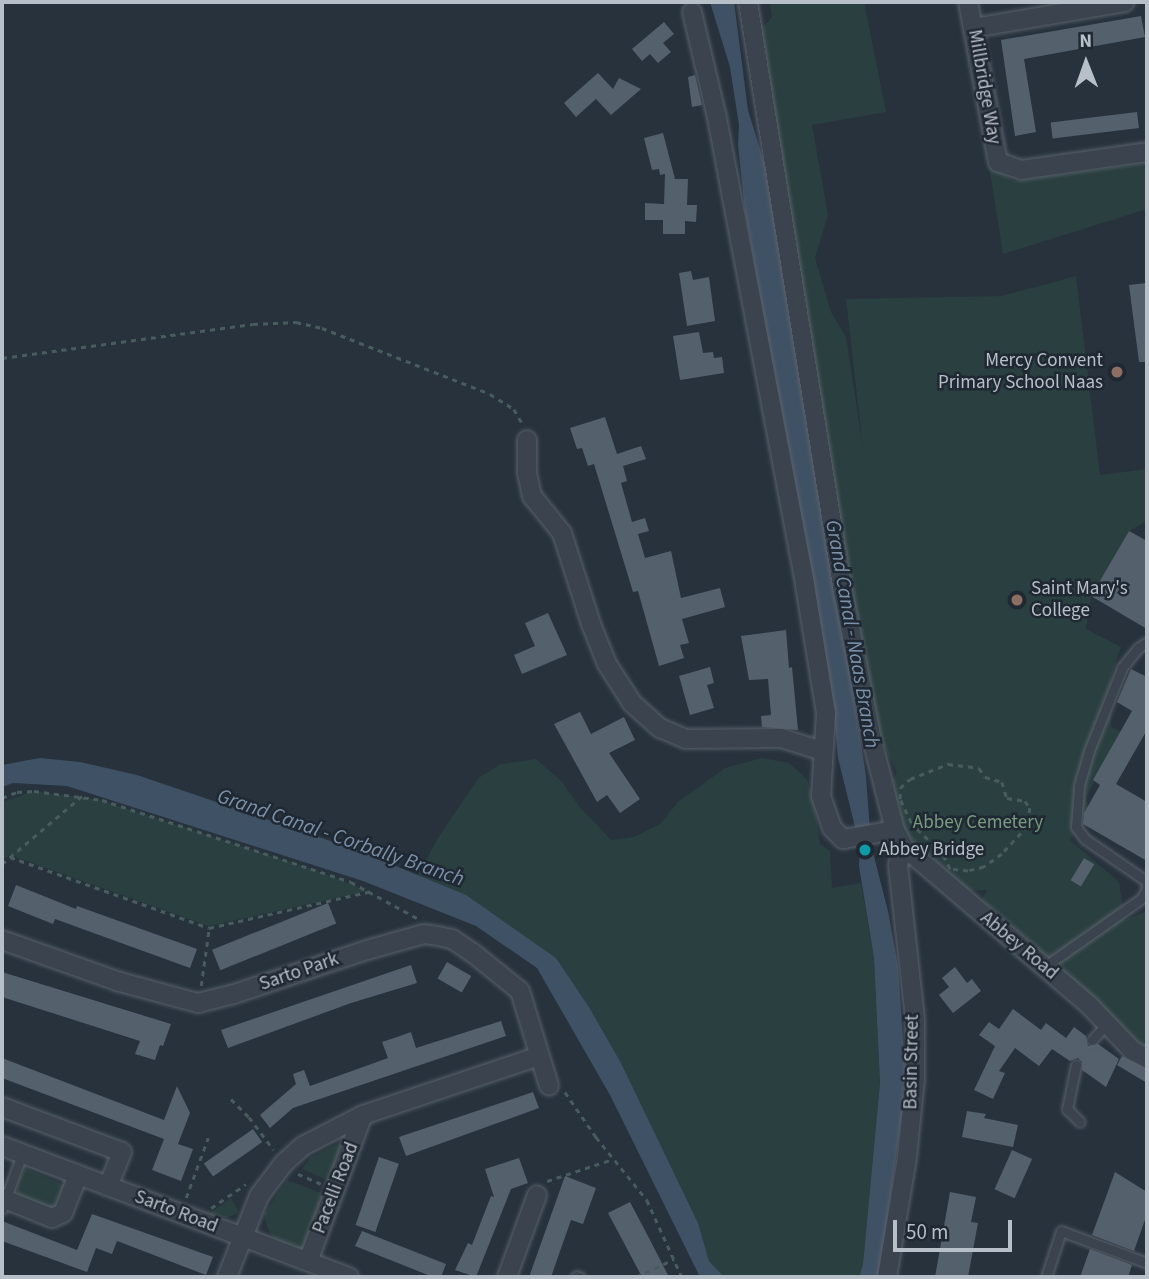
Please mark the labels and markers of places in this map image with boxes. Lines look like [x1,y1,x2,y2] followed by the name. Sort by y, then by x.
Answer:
[938,350,1103,394] place label: Mercy Convent Primary School Naas
[1109,364,1125,380] marker: Mercy Convent Primary School Naas
[1031,578,1128,622] place label: Saint Mary's College
[1009,592,1025,608] marker: Saint Mary's College
[879,839,984,861] place label: Abbey Bridge
[857,842,873,858] marker: Abbey Bridge

